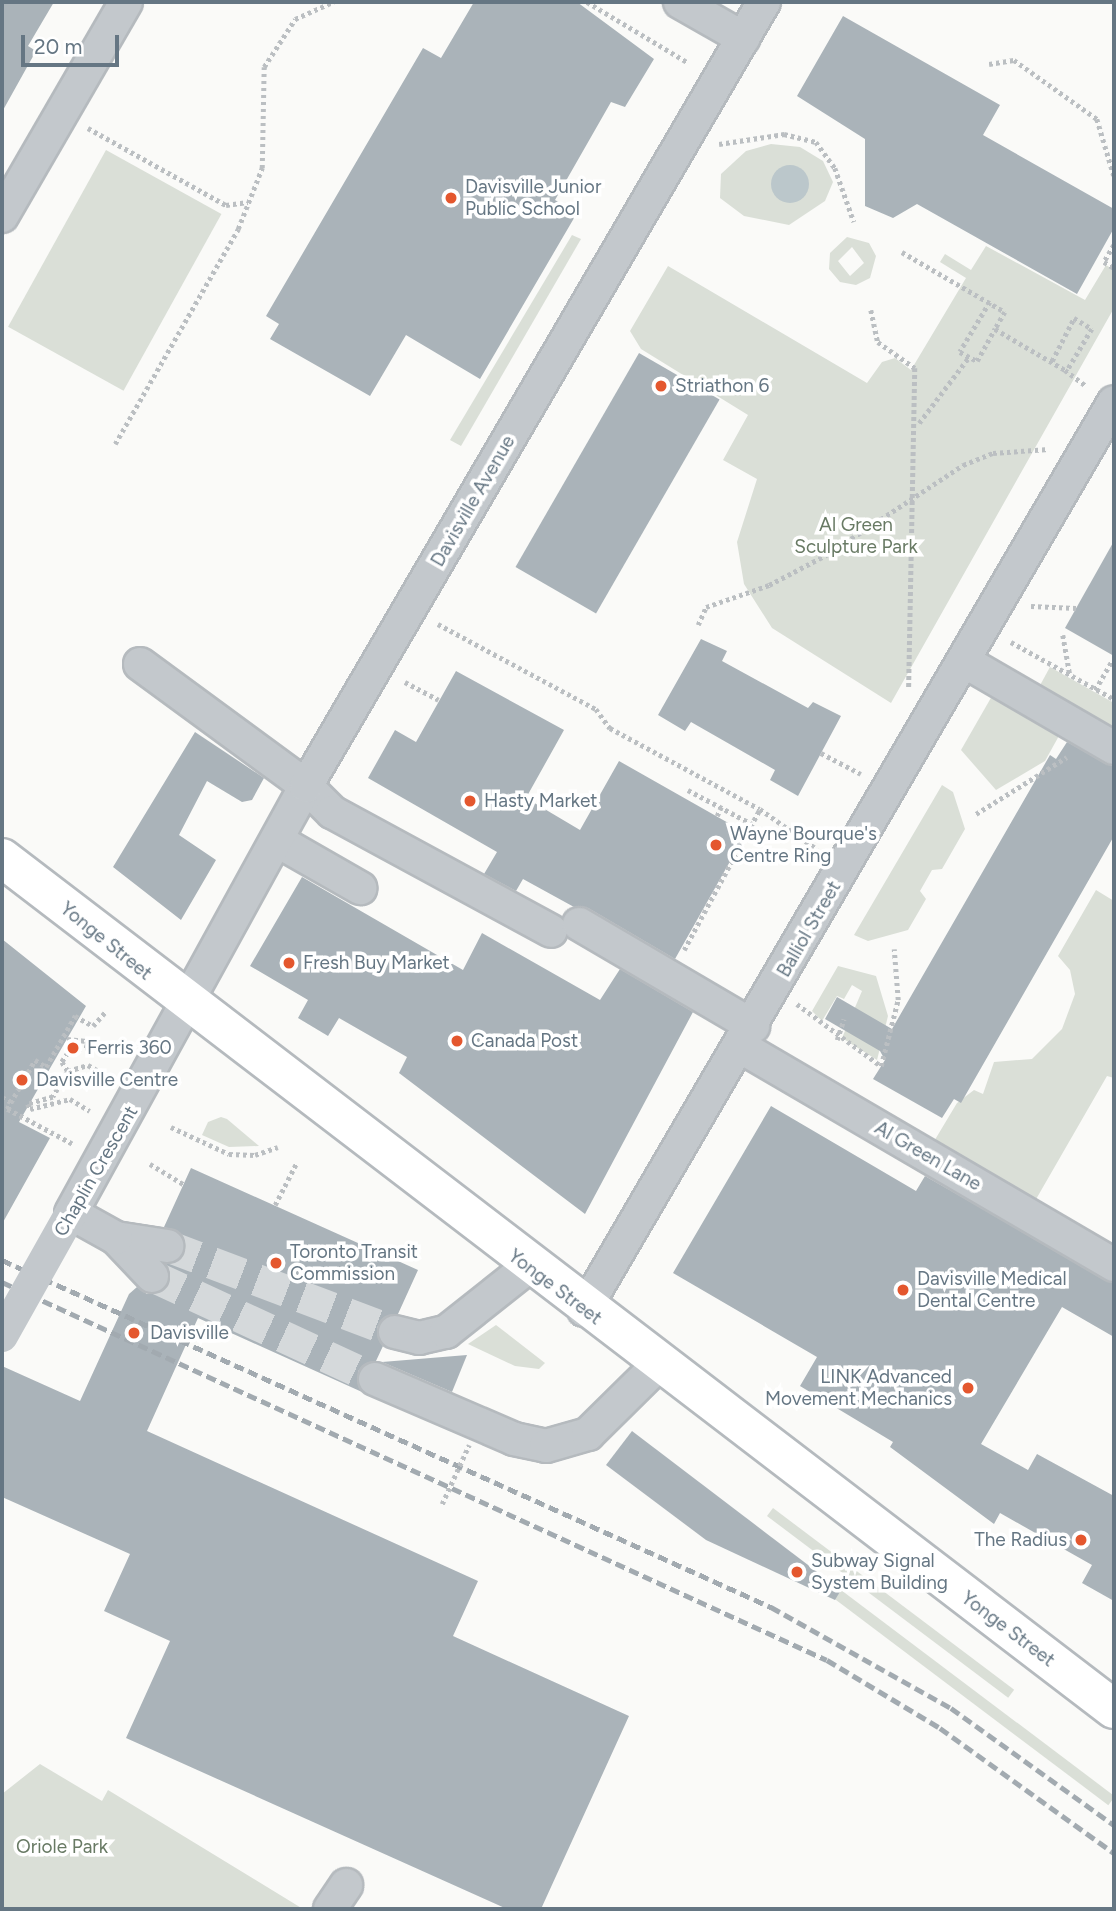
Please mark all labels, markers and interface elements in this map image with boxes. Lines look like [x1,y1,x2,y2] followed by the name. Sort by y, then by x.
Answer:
[24,21,122,65] scale bar
[34,34,82,59] text: 20 m
[465,176,601,220] place label: Davisville Junior Public School
[443,190,459,206] marker: Davisville Junior Public School
[675,375,769,397] place label: Striathon 6
[653,378,669,394] marker: Striathon 6
[426,431,520,571] street label: Davisville Avenue
[794,514,918,558] park label: Al Green Sculpture Park
[484,790,597,812] place label: Hasty Market
[462,793,478,809] marker: Hasty Market
[730,823,877,867] place label: Wayne Bourque's Centre Ring
[708,837,724,853] marker: Wayne Bourque's Centre Ring
[772,877,846,981] street label: Balliol Street
[56,897,156,985] street label: Yonge Street
[303,952,450,974] place label: Fresh Buy Market
[281,955,297,971] marker: Fresh Buy Market
[471,1030,578,1052] place label: Canada Post
[449,1033,465,1049] marker: Canada Post
[87,1037,172,1059] place label: Ferris 360
[65,1040,81,1056] marker: Ferris 360
[36,1069,178,1091] place label: Davisville Centre
[14,1072,30,1088] marker: Davisville Centre
[49,1102,143,1240] street label: Chaplin Crescent
[871,1116,985,1196] street label: Al Green Lane
[290,1241,418,1285] place label: Toronto Transit Commission
[504,1244,606,1330] street label: Yonge Street
[268,1255,284,1271] marker: Toronto Transit Commission
[917,1268,1067,1312] place label: Davisville Medical Dental Centre
[895,1282,911,1298] marker: Davisville Medical Dental Centre
[150,1322,229,1344] place label: Davisville
[124,1323,144,1343] marker: Davisville
[765,1366,952,1410] place label: LINK Advanced Movement Mechanics
[958,1378,978,1398] marker: LINK Advanced Movement Mechanics
[974,1529,1067,1551] place label: The Radius
[1073,1532,1089,1548] marker: The Radius
[811,1550,948,1594] place label: Subway Signal System Building
[789,1564,805,1580] marker: Subway Signal System Building
[957,1586,1059,1672] street label: Yonge Street
[16,1836,108,1858] park label: Oriole Park

